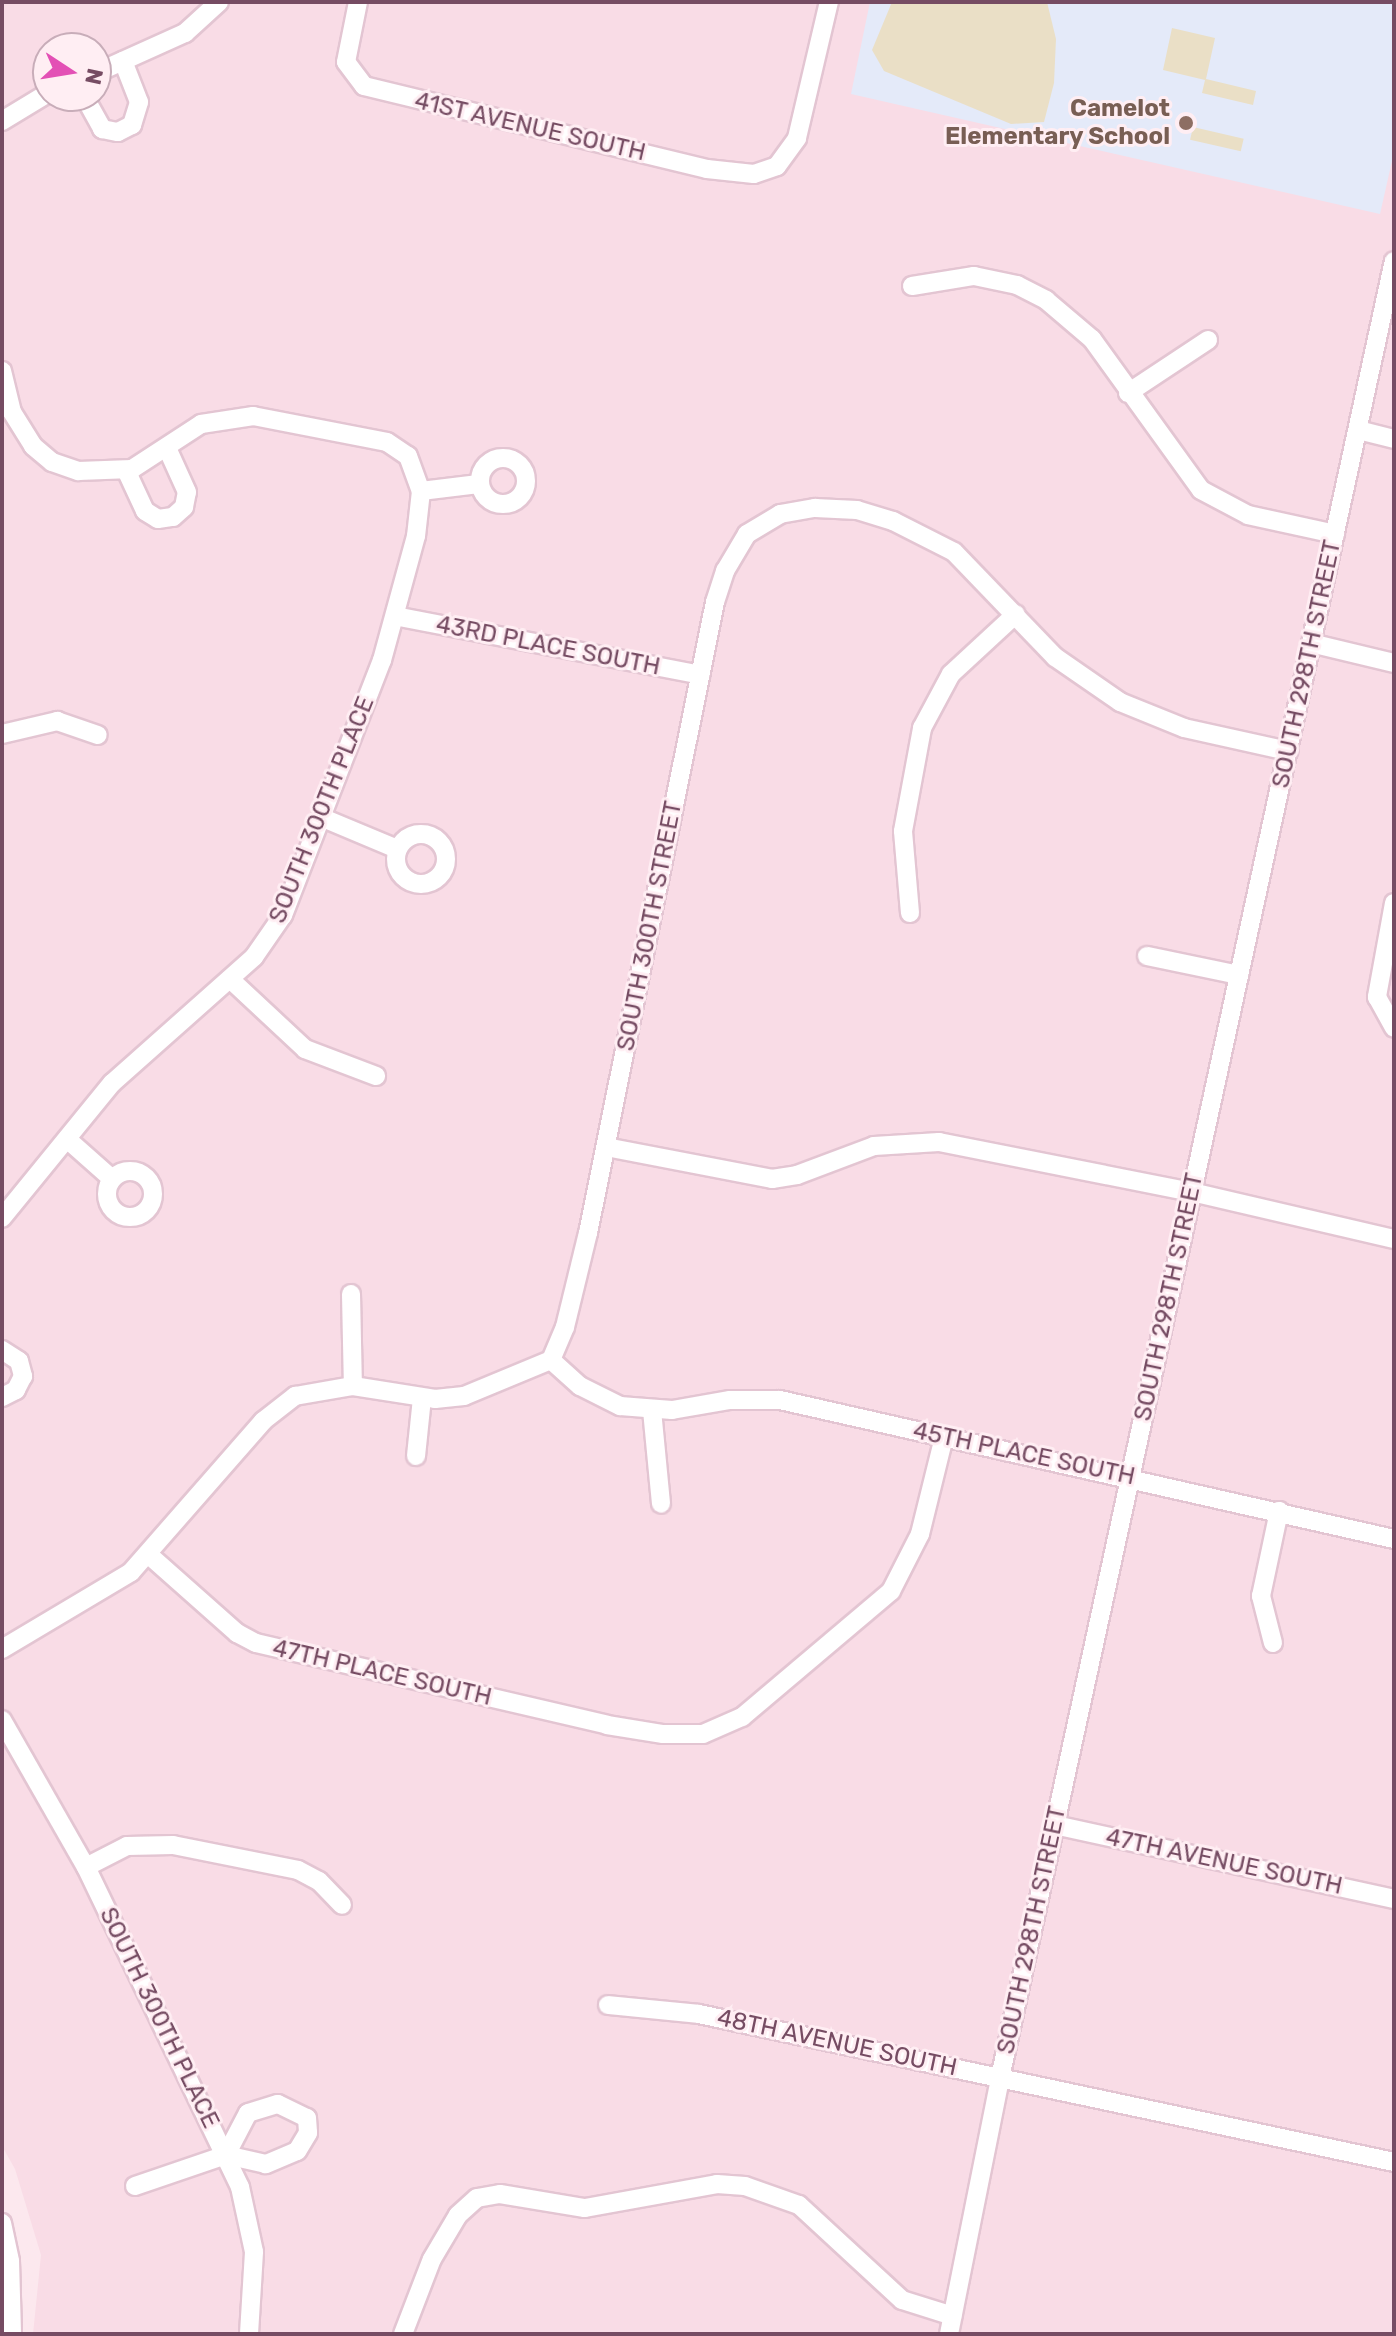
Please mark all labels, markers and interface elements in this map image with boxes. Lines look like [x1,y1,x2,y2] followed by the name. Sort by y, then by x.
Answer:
[32,32,112,112] north arrow
[79,66,109,87] text: N
[411,86,649,168] street label: 41ST AVENUE SOUTH
[944,95,1170,151] place label: Camelot Elementary School
[1177,114,1195,132] marker: Camelot Elementary School
[1267,537,1347,791] street label: SOUTH 298TH STREET
[434,610,662,682] street label: 43RD PLACE SOUTH
[263,693,381,927] street label: SOUTH 300TH PLACE
[612,799,688,1053] street label: SOUTH 300TH STREET
[1129,1170,1209,1424] street label: SOUTH 298TH STREET
[910,1416,1138,1492] street label: 45TH PLACE SOUTH
[270,1634,494,1712] street label: 47TH PLACE SOUTH
[992,1803,1072,2057] street label: SOUTH 298TH STREET
[1103,1823,1345,1901] street label: 47TH AVENUE SOUTH
[93,1903,225,2133] street label: SOUTH 300TH PLACE
[714,2003,960,2083] street label: 48TH AVENUE SOUTH

